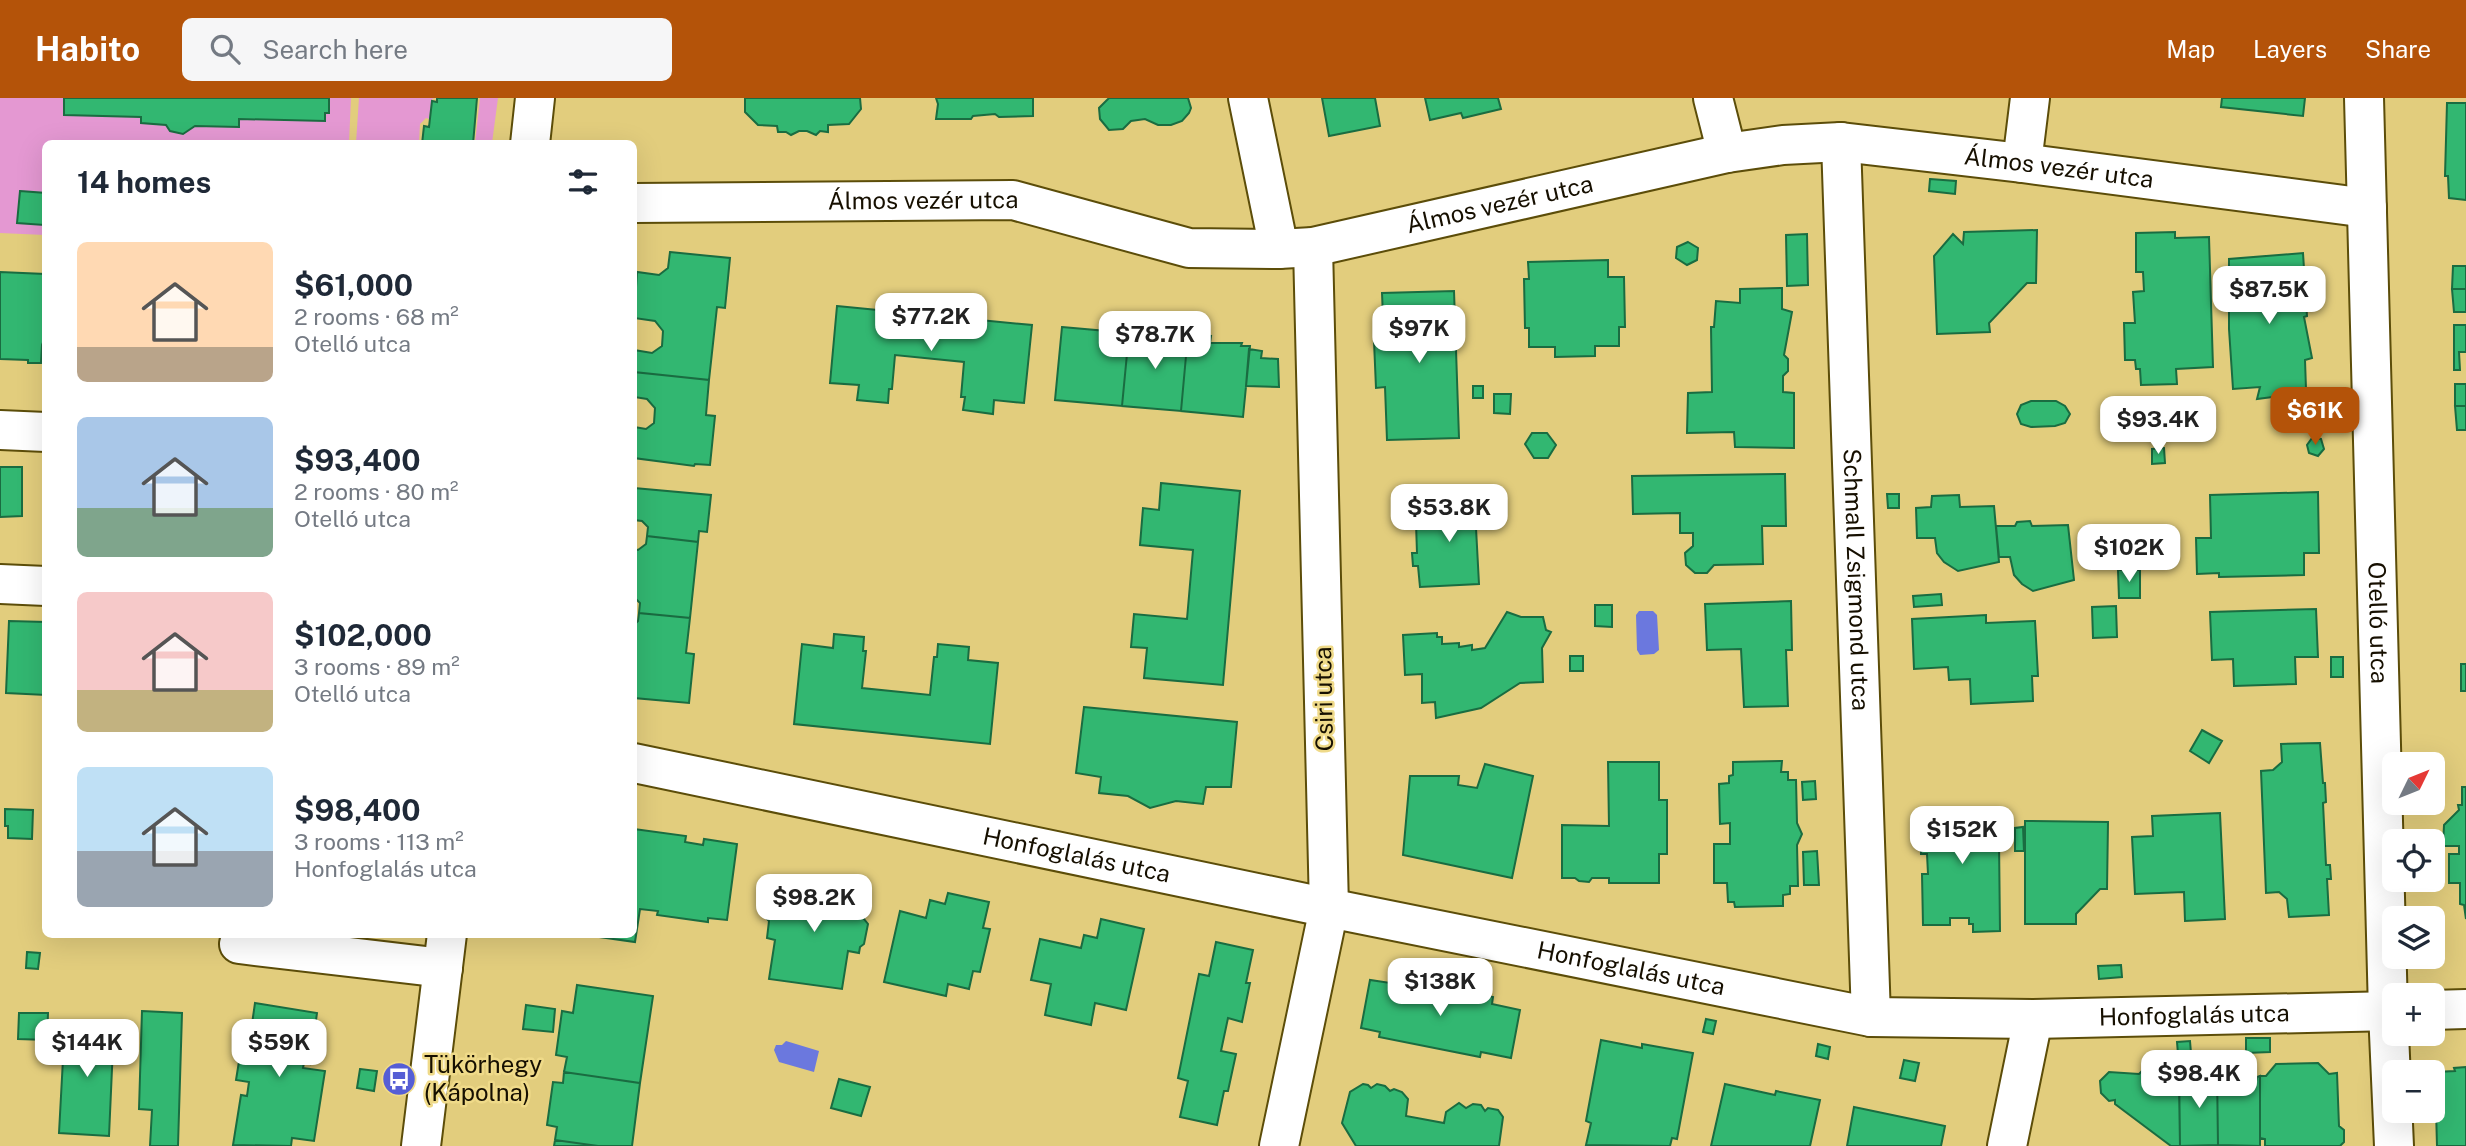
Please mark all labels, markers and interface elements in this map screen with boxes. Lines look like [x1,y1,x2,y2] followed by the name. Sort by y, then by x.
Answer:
[182,18,672,81] search box
[35,30,140,68] text: Habito
[206,30,244,68] icon: search
[262,34,408,65] text: Search here
[2166,35,2215,63] text: Map
[2253,35,2327,63] text: Layers
[2365,35,2431,63] text: Share
[1963,141,2155,193] street label: Álmos vezér utca
[564,163,602,201] icon: filters
[77,164,211,200] text: 14 homes
[1403,169,1596,238] street label: Álmos vezér utca
[827,185,1019,214] street label: Álmos vezér utca
[2212,266,2326,326] pin: $87.5K
[294,267,413,303] text: $61,000
[133,270,217,354] icon: home
[2229,275,2309,302] text: $87.5K
[874,294,988,353] pin: $77.2K
[891,302,971,329] text: $77.2K
[294,303,459,330] text: 2 rooms · 68 m²
[1378,306,1460,365] pin: $97K
[1098,312,1212,371] pin: $78.7K
[1388,314,1450,341] text: $97K
[1115,320,1195,347] text: $78.7K
[294,330,411,357] text: Otelló utca
[2274,388,2356,447] pin: $61K
[2101,396,2215,456] pin: $93.4K
[2286,396,2344,423] text: $61K
[2116,405,2200,432] text: $93.4K
[294,442,421,478] text: $93,400
[133,445,217,529] icon: home
[1839,448,1876,711] street label: Schmall Zsigmond utca
[294,478,459,505] text: 2 rooms · 80 m²
[1392,484,1506,544] pin: $53.8K
[1407,493,1491,520] text: $53.8K
[294,505,411,532] text: Otelló utca
[2080,524,2178,584] pin: $102K
[2093,533,2165,560] text: $102K
[2363,561,2394,684] street label: Otelló utca
[294,617,432,653] text: $102,000
[133,620,217,704] icon: home
[1308,646,1338,752] street label: Csiri utca
[294,653,460,680] text: 3 rooms · 89 m²
[294,680,411,707] text: Otelló utca
[2382,752,2445,816] north arrow
[2382,752,2445,1123] map controls
[294,792,421,828] text: $98,400
[133,795,217,879] icon: home
[1913,806,2011,866] pin: $152K
[1926,815,1998,842] text: $152K
[980,821,1173,888] street label: Honfoglalás utca
[294,828,464,855] text: 3 rooms · 113 m²
[2382,829,2445,892] button: locate
[294,855,477,882] text: Honfoglalás utca
[757,874,871,934] pin: $98.2K
[772,883,856,910] text: $98.2K
[2382,906,2445,969] button: layers
[1535,935,1728,1000] street label: Honfoglalás utca
[1391,958,1489,1018] pin: $138K
[1404,967,1476,994] text: $138K
[2382,983,2445,1046] button: +
[2098,998,2290,1031] street label: Honfoglalás utca
[38,1020,136,1079] pin: $144K
[238,1020,320,1079] pin: $59K
[51,1028,123,1055] text: $144K
[248,1028,310,1055] text: $59K
[424,1050,542,1106] place label: Tükörhegy (Kápolna)
[2142,1051,2256,1110] pin: $98.4K
[2157,1059,2241,1086] text: $98.4K
[380,1060,418,1098] bus stop icon: Tükörhegy (Kápolna)
[2382,1060,2445,1123] button: −

